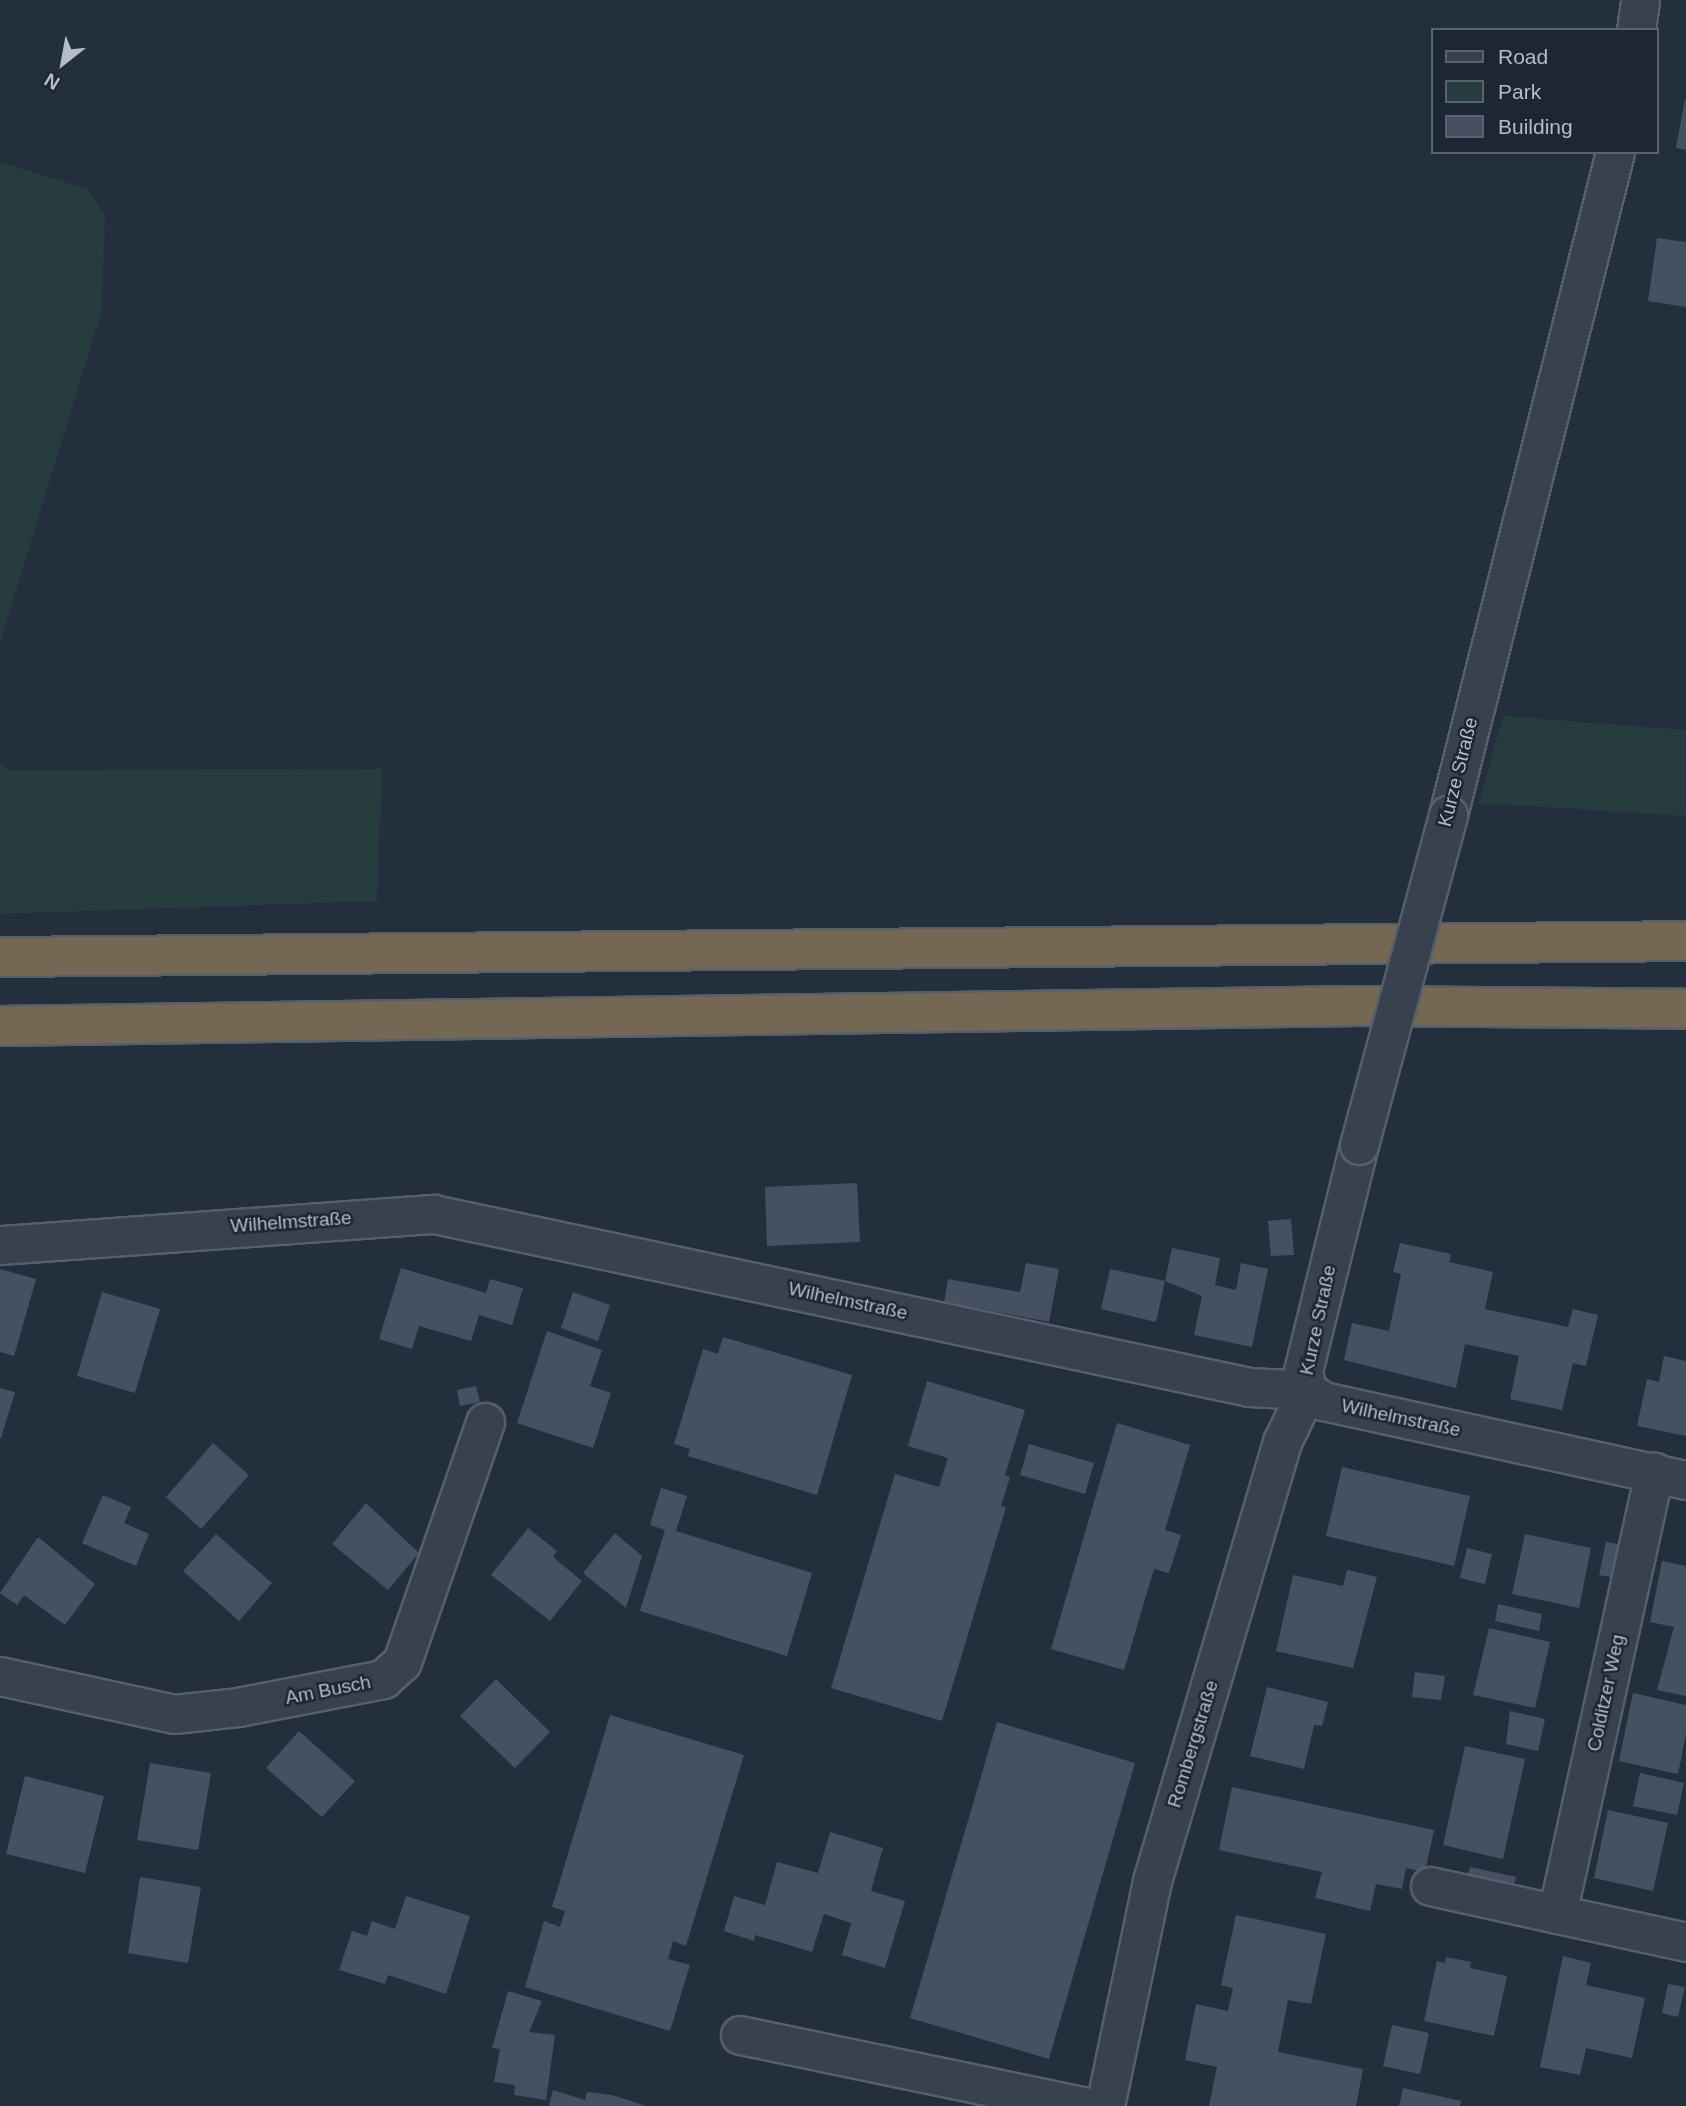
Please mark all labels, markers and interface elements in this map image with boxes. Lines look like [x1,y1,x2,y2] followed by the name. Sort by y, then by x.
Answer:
[28,28,98,98] north arrow
[1430,28,1658,154] legend
[1498,45,1548,68] text: Road
[41,69,63,94] text: N
[1498,80,1541,103] text: Park
[1498,115,1573,138] text: Building
[1433,715,1483,829] street label: Kurze Straße
[230,1206,352,1238] street label: Wilhelmstraße
[1295,1263,1341,1377] street label: Kurze Straße
[786,1277,910,1325] street label: Wilhelmstraße
[1339,1394,1463,1442] street label: Wilhelmstraße
[1582,1632,1630,1754] street label: Colditzer Weg
[283,1671,373,1709] street label: Am Busch
[1163,1678,1223,1810] street label: Rombergstraße

